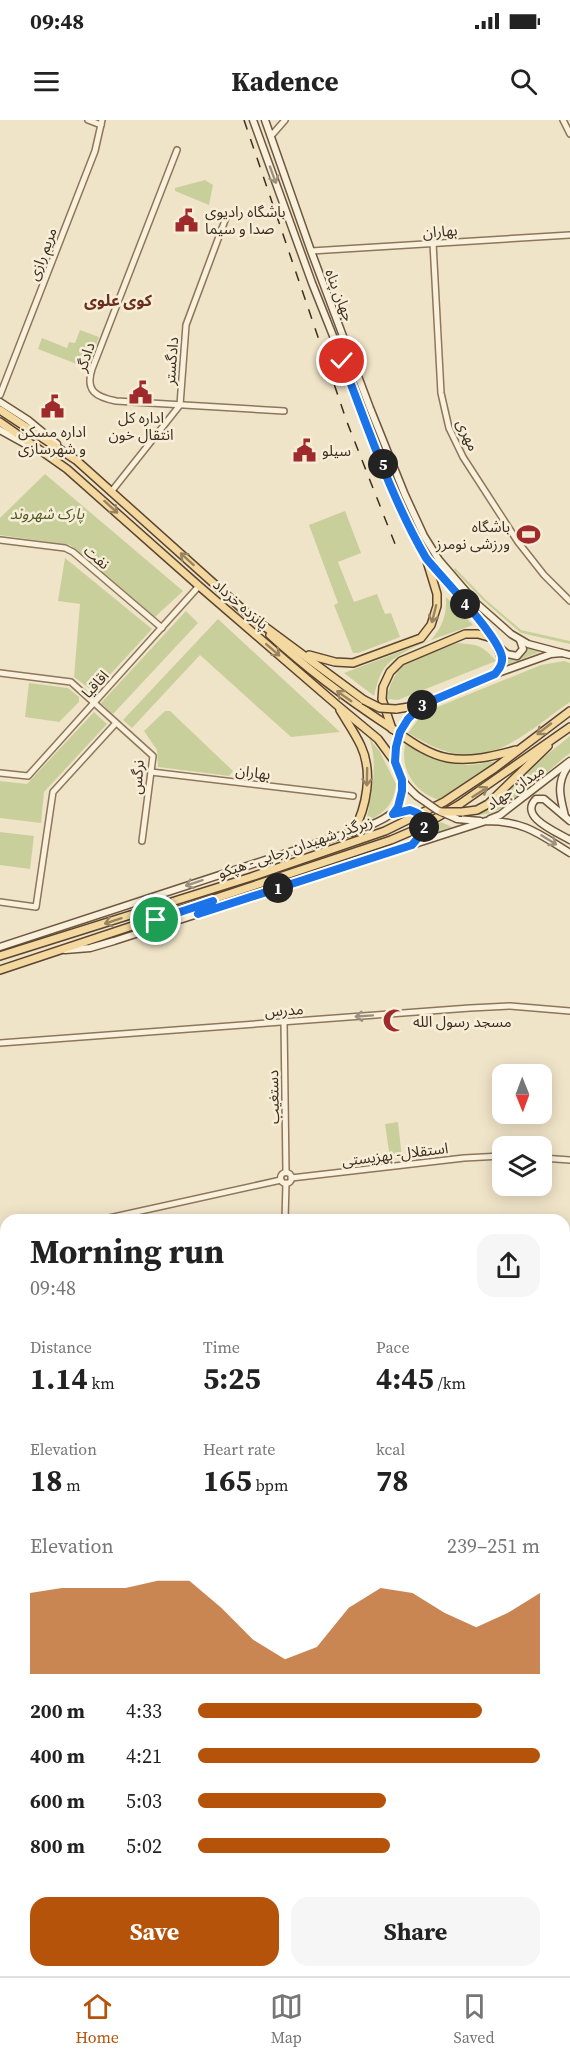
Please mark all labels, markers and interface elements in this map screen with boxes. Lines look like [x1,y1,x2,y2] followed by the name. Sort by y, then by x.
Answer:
[30,6,84,36] text: 09:48
[231,63,339,100] text: Kadence
[30,65,63,98] icon: menu
[507,65,540,98] icon: search
[269,165,280,184] one-way arrow
[205,201,286,239] place label: باشگاه رادیوی صدا و سیما
[174,207,200,233] public building icon: باشگاه رادیوی صدا و سیما
[422,219,458,243] street label: بهاران
[22,224,63,284] street label: مریم رازی
[320,266,360,324] street label: جهان پناه
[84,289,153,311] district label: کوی علوی
[316,335,367,386] pin
[159,336,183,387] street label: دادگستر
[70,339,100,375] street label: دادگر
[325,344,358,377] icon: check
[128,380,154,406] public building icon: اداره کل انتقال خون
[39,394,65,420] public building icon: اداره مسکن و شهرسازی
[108,407,174,445] place label: اداره کل انتقال خون
[452,416,484,454] street label: مهری
[18,421,86,459] place label: اداره مسکن و شهرسازی
[291,437,317,463] public building icon: سیلو
[322,440,351,461] place label: سیلو
[368,449,398,479] pin: 5
[379,453,387,475] text: 5
[103,500,118,514] one-way arrow
[10,503,85,524] park label: پارک شهروند
[435,516,510,554] place label: باشگاه ورزشی نومرز
[515,522,541,548] sports icon: باشگاه ورزشی نومرز
[80,540,114,574] street label: نفت
[180,552,195,566] one-way arrow
[209,574,273,634] street label: پانزده خرداد
[450,589,480,619] pin: 4
[461,593,469,615] text: 4
[428,604,440,623] one-way arrow
[265,643,280,657] one-way arrow
[77,665,113,703] street label: اقاقیا
[336,690,352,702] one-way arrow
[407,690,437,720] pin: 3
[418,694,426,716] text: 3
[536,723,552,736] one-way arrow
[125,759,149,795] street label: نرگس
[234,759,272,785] street label: بهاران
[482,759,548,815] street label: میدان جهاد
[361,767,372,787] one-way arrow
[471,785,488,798] one-way arrow
[215,811,375,883] street label: زیرگذر شهیدان رجایی - هپکو
[409,812,439,842] pin: 2
[420,816,428,838] text: 2
[540,834,557,846] one-way arrow
[263,873,293,903] pin: 1
[274,877,282,899] text: 1
[185,879,204,890] one-way arrow
[130,894,181,945] pin
[139,903,172,936] icon: arrive
[104,916,123,927] one-way arrow
[264,998,304,1022] street label: مدرس
[382,1008,408,1034] mosque icon: مسجد رسول الله
[355,1011,374,1022] one-way arrow
[413,1011,512,1032] place label: مسجد رسول الله
[492,1064,552,1124] north arrow
[492,1064,552,1196] map controls
[262,1070,284,1124] street label: دستغیب
[492,1136,552,1196] button: layers
[341,1137,449,1171] street label: استقلال- بهزیستی
[30,1229,224,1274] text: Morning run
[477,1234,540,1297] button: share
[30,1274,76,1302] text: 09:48
[30,1336,92,1358] text: Distance
[203,1336,240,1358] text: Time
[376,1336,410,1358] text: Pace
[30,1358,88,1399] text: 1.14
[203,1358,261,1399] text: 5:25
[376,1358,434,1399] text: 4:45
[88,1372,115,1394] text: km
[434,1372,466,1394] text: /km
[30,1438,97,1460] text: Elevation
[203,1438,275,1460] text: Heart rate
[376,1438,405,1460] text: kcal
[30,1460,63,1501] text: 18
[203,1460,252,1501] text: 165
[376,1460,409,1501] text: 78
[63,1474,81,1496] text: m
[252,1474,288,1496] text: bpm
[30,1532,114,1560] text: Elevation
[447,1532,540,1560] text: 239–251 m
[30,1697,85,1725] text: 200 m
[126,1697,162,1725] text: 4:33
[30,1742,85,1770] text: 400 m
[126,1742,162,1770] text: 4:21
[30,1787,85,1815] text: 600 m
[126,1787,162,1815] text: 5:03
[30,1832,85,1860] text: 800 m
[126,1832,162,1860] text: 5:02
[30,1897,279,1966] button: Save
[291,1897,540,1966] button: Share
[75,1990,119,2048] tab: Home
[270,1990,303,2048] tab: Map
[454,1990,495,2048] tab: Saved

